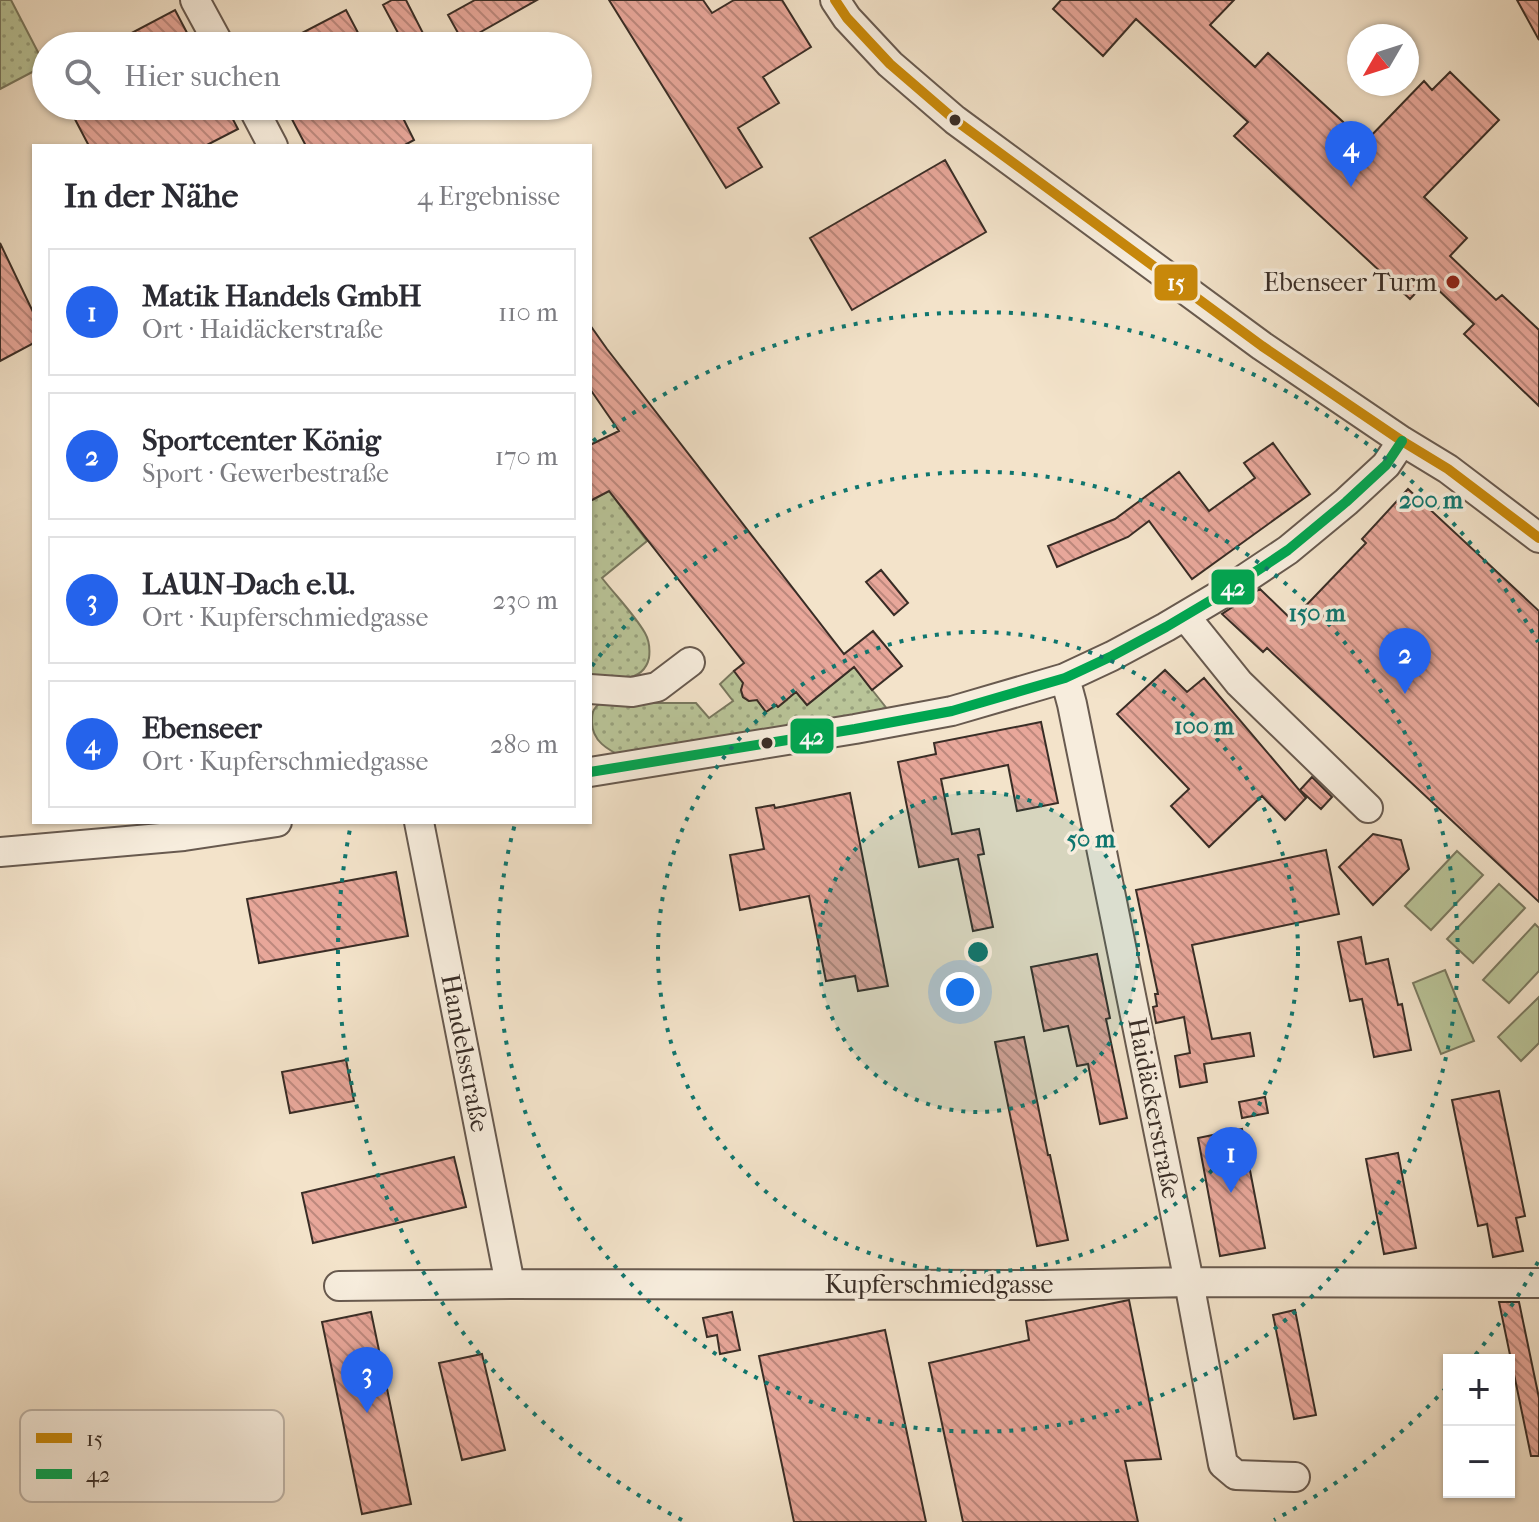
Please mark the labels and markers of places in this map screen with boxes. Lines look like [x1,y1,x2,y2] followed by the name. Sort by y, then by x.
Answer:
[947,112,963,128] unlabelled marker
[1325,121,1377,187] pin: 4
[1263,267,1437,298] place label: Ebenseer Turm
[1444,273,1462,291] marker: Ebenseer Turm
[1379,628,1431,694] pin: 2
[759,735,775,751] unlabelled marker
[964,938,992,966] centre of rings
[1205,1127,1257,1193] pin: 1
[341,1347,393,1413] pin: 3

